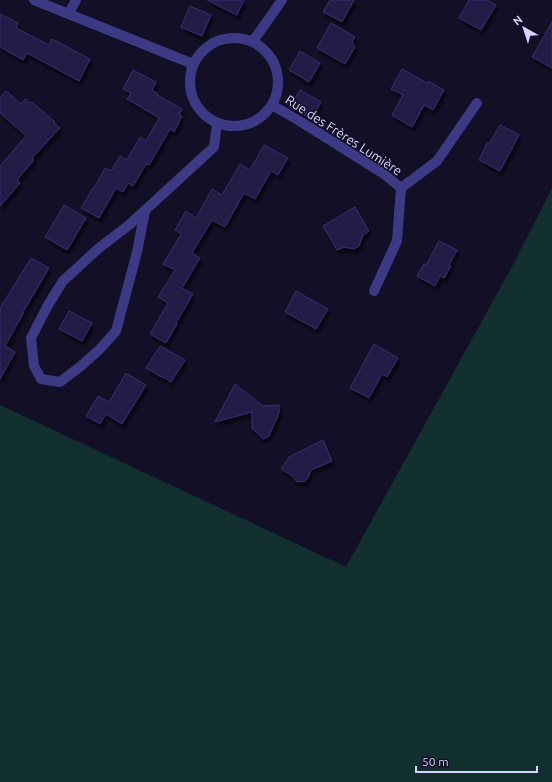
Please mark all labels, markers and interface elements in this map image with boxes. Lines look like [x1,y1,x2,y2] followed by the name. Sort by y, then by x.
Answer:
[504,8,544,48] north arrow
[511,13,525,27] text: N
[283,92,405,178] street label: Rue des Frères Lumière
[416,748,537,774] scale bar
[422,755,449,768] text: 50 m

